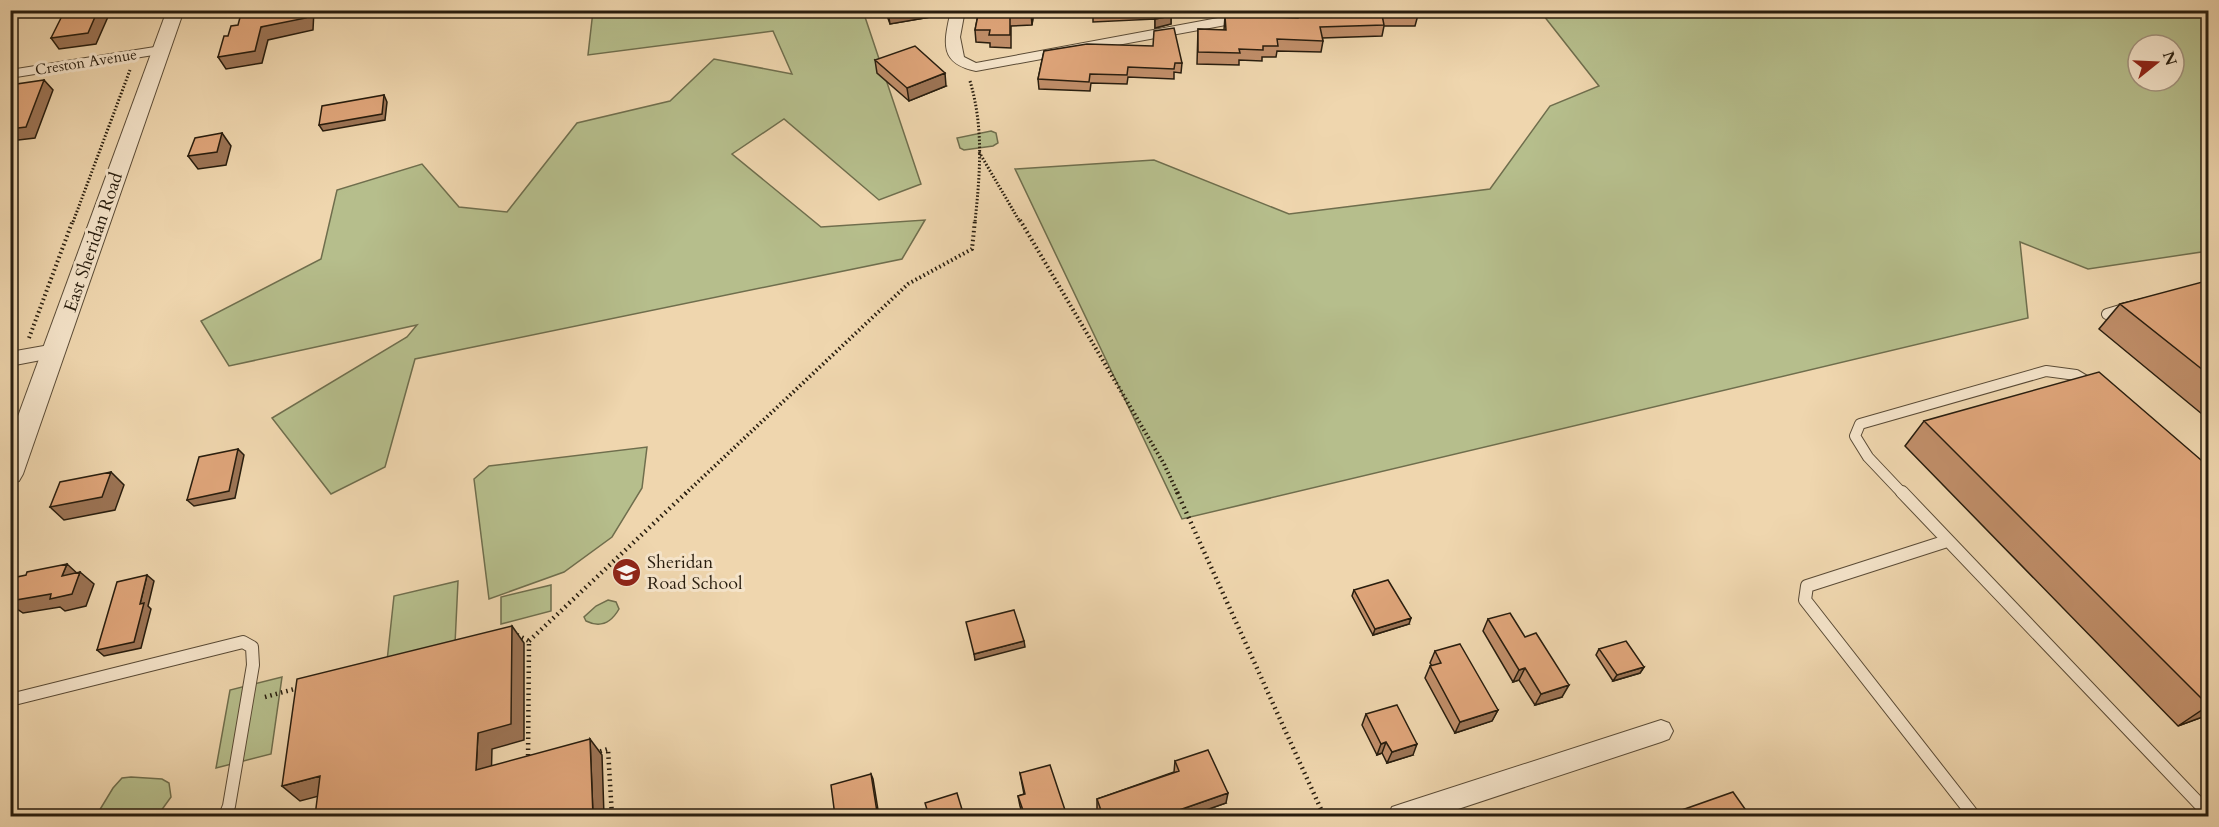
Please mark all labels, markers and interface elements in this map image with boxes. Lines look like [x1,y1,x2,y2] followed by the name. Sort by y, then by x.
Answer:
[2126,33,2186,93] north arrow
[34,44,139,80] street label: Creston Avenue
[2157,49,2182,69] text: N
[58,169,129,315] street label: East Sheridan Road
[647,550,743,596] place label: Sheridan Road School
[610,556,642,588] school or university icon: Sheridan Road School

